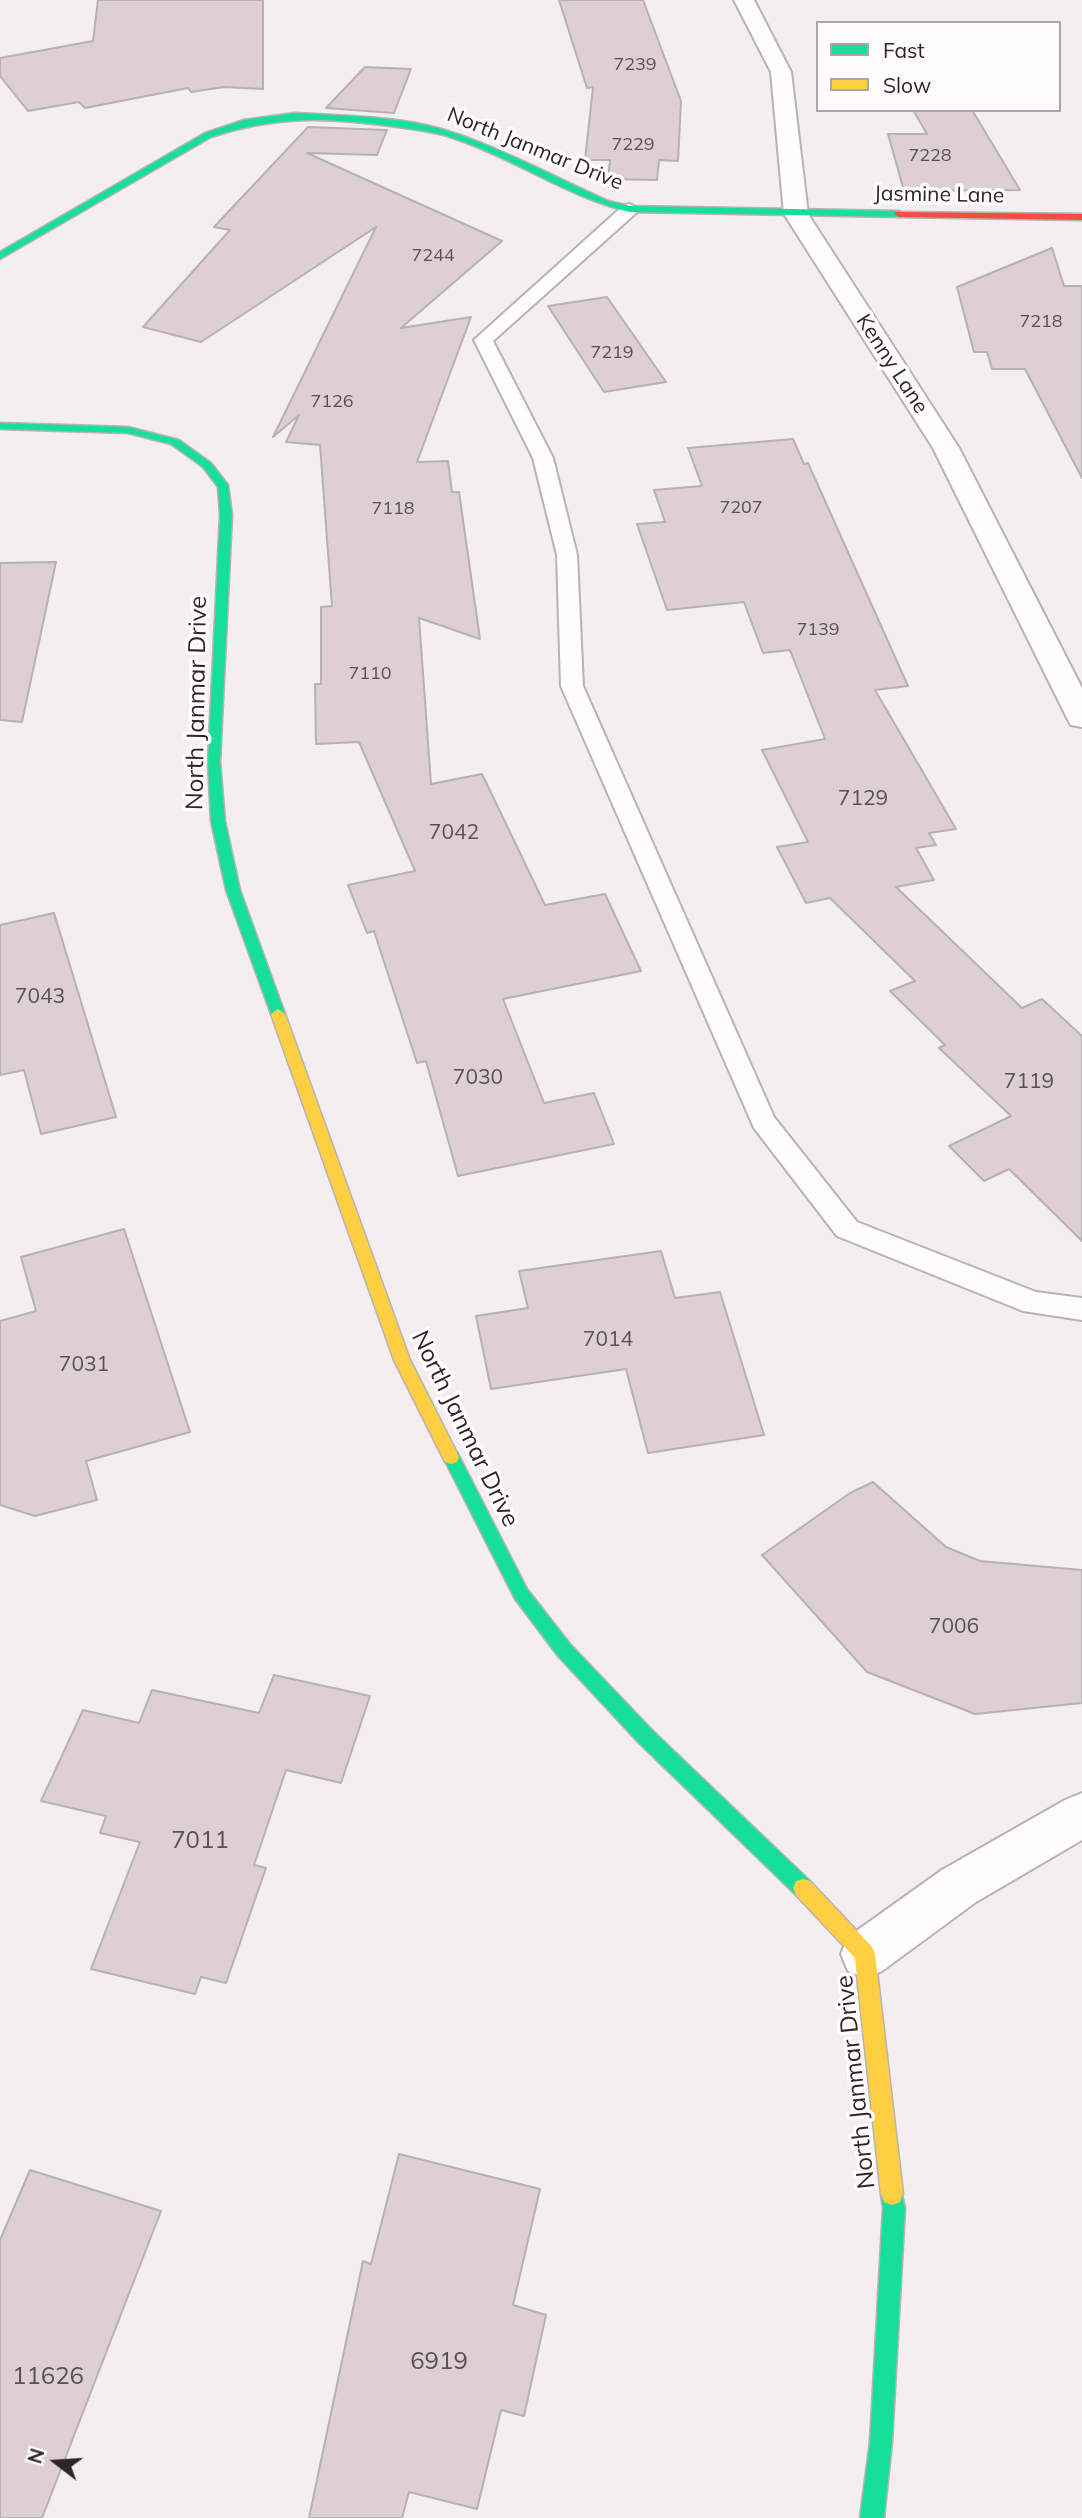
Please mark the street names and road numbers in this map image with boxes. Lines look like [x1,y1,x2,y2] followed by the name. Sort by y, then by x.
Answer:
[443,102,627,196] street label: North Janmar Drive
[874,181,1004,209] street label: Jasmine Lane
[851,310,933,418] street label: Kenny Lane
[181,596,213,810] street label: North Janmar Drive
[405,1326,525,1532] street label: North Janmar Drive
[830,1974,882,2190] street label: North Janmar Drive

